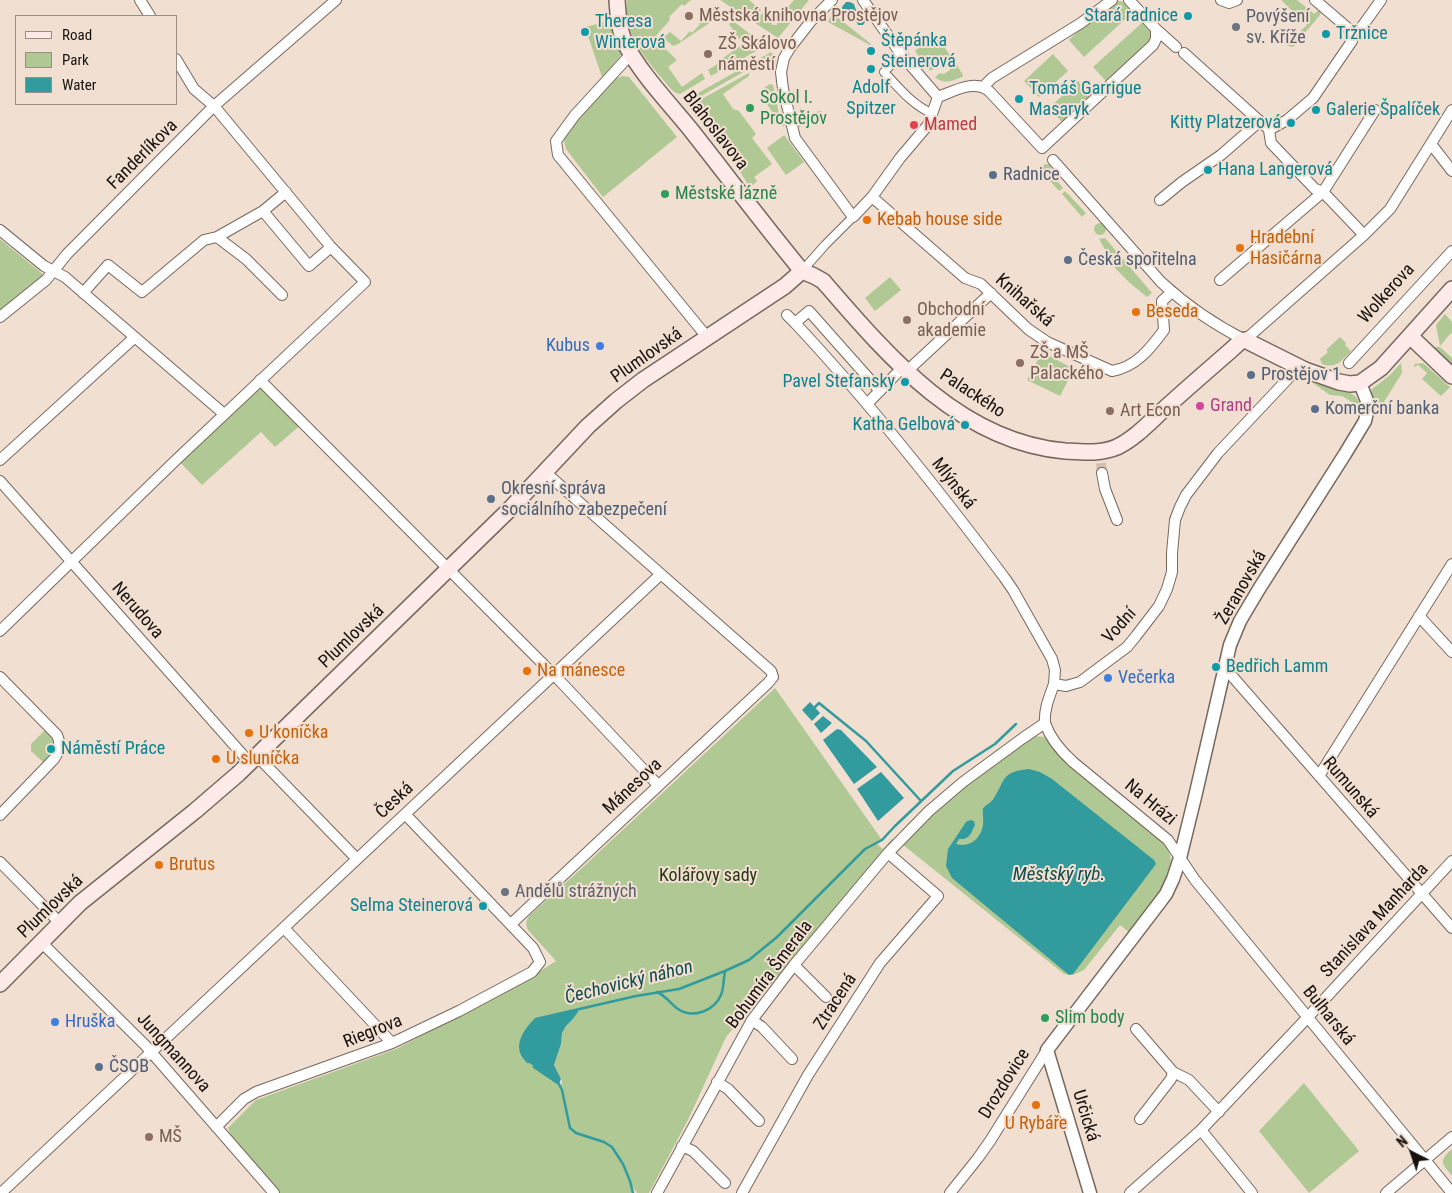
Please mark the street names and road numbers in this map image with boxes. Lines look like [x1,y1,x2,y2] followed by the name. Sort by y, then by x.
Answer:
[678,87,752,175] street label: Blahoslavova
[103,115,183,195] street label: Fanderlíkova
[1354,260,1420,328] street label: Wolkerova
[990,270,1058,332] street label: Knihařská
[607,324,687,388] street label: Plumlovská
[935,365,1009,423] street label: Palackého
[926,454,980,514] street label: Mlýnská
[1212,547,1272,629] street label: Žeranovská
[107,578,167,644] street label: Nerudova
[315,601,389,673] street label: Plumlovská
[1098,604,1142,648] street label: Vodní
[1318,753,1382,823] street label: Rumunská
[599,754,667,820] street label: Mánesova
[1120,775,1180,831] street label: Na Hrázi
[372,778,418,824] street label: Česká
[1316,859,1434,983] street label: Stanislava Manharda
[14,871,88,943] street label: Plumlovská
[722,917,818,1033] street label: Bohumíra Šmerala
[810,970,862,1034] street label: Ztracená
[1297,982,1359,1050] street label: Bulharská
[132,1009,214,1097] street label: Jungmannova
[340,1010,406,1054] street label: Riegrova
[975,1045,1035,1123] street label: Drozdovice
[1067,1088,1103,1144] street label: Určická

